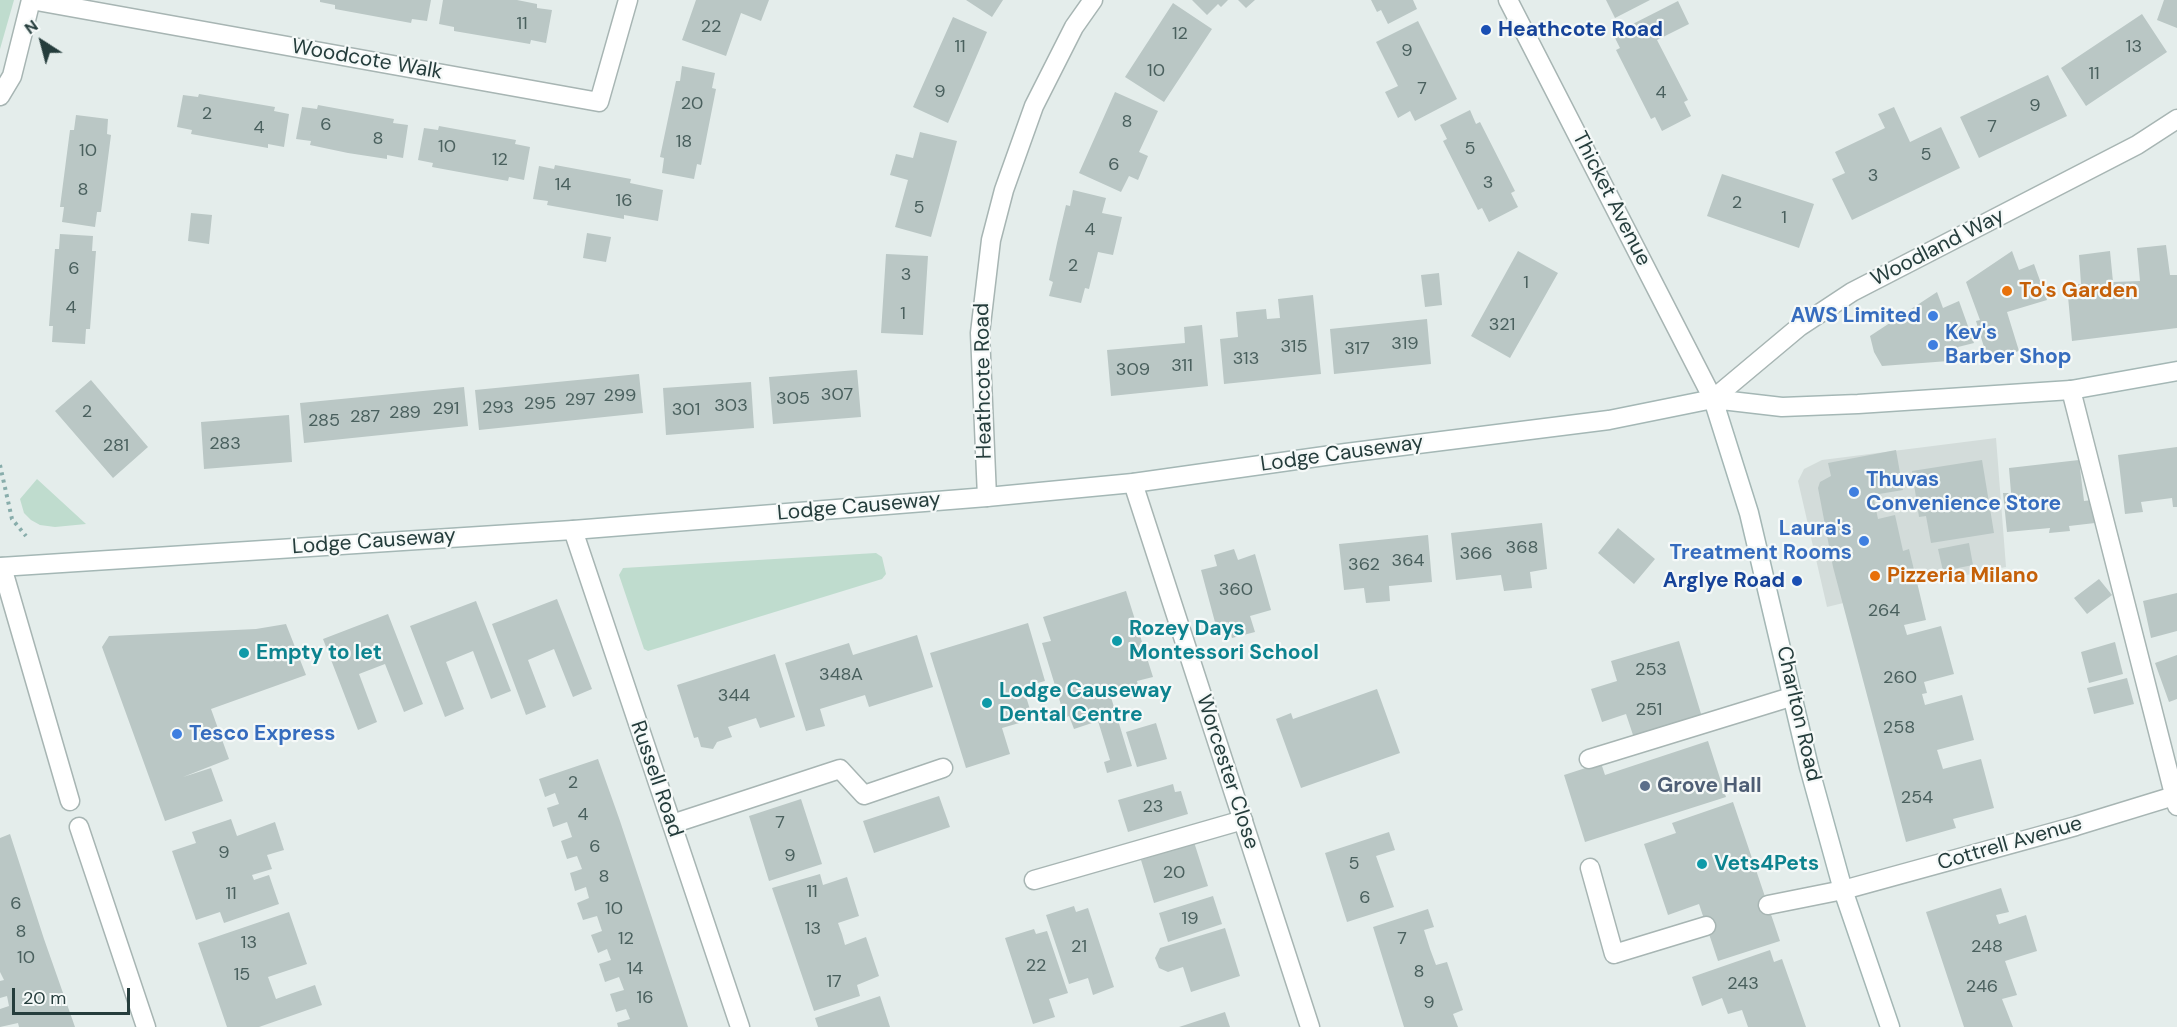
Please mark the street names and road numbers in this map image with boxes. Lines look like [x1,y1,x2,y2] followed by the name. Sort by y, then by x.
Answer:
[290,34,444,86] street label: Woodcote Walk
[1566,128,1656,270] street label: Thicket Avenue
[1867,204,2009,292] street label: Woodland Way
[970,303,998,459] street label: Heathcote Road
[1259,430,1425,478] street label: Lodge Causeway
[776,487,942,527] street label: Lodge Causeway
[291,524,457,560] street label: Lodge Causeway
[1770,644,1826,784] street label: Charlton Road
[1190,692,1264,852] street label: Worcester Close
[624,718,688,840] street label: Russell Road
[1935,811,2085,877] street label: Cottrell Avenue

